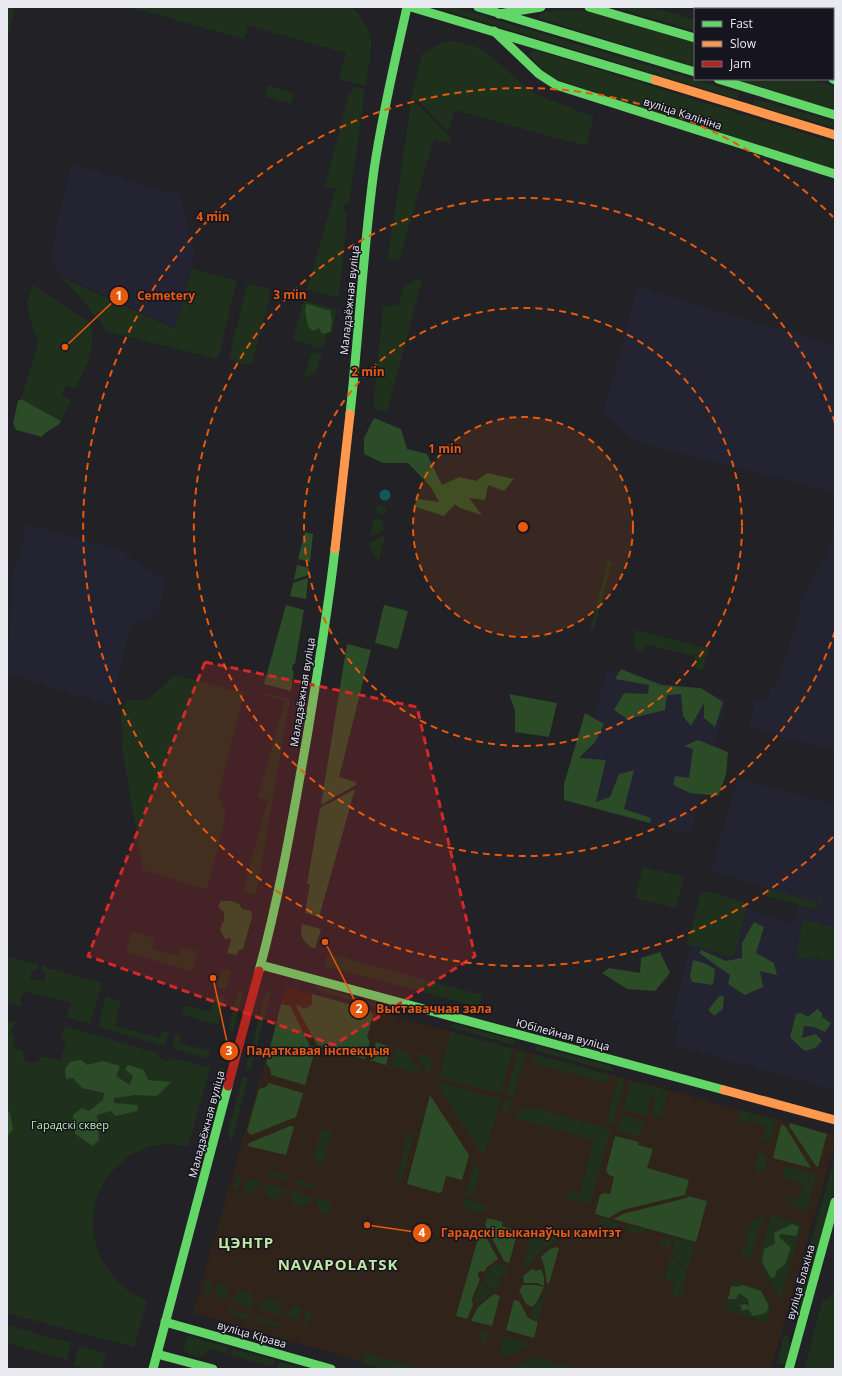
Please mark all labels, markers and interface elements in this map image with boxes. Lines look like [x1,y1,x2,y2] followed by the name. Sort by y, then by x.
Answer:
[694,8,834,80] legend
[730,15,753,32] text: Fast
[730,35,757,52] text: Slow
[729,55,751,72] text: Jam
[642,93,724,133] street label: вуліца Калініна
[196,208,230,225] text: 4 min
[336,244,362,356] street label: Маладзёжная вуліца
[109,284,203,308] callout: Cemetery
[273,286,307,303] text: 3 min
[116,287,122,304] text: 1
[137,287,195,304] text: Cemetery
[351,363,385,380] text: 2 min
[428,440,462,457] text: 1 min
[516,520,530,534] centre of rings
[286,636,318,748] street label: Маладзёжная вуліца
[349,997,500,1021] callout: Выставачная зала
[356,1000,363,1017] text: 2
[376,1000,492,1017] text: Выставачная зала
[515,1014,611,1054] street label: Юбілейная вуліца
[219,1039,398,1063] callout: Падаткавая інспекцыя
[226,1042,233,1059] text: 3
[246,1042,390,1059] text: Падаткавая інспекцыя
[184,1069,228,1179] street label: Маладзёжная вуліца
[31,1117,109,1132] park label: Гарадскі сквер
[412,1221,629,1245] callout: Гарадскі выканаўчы камітэт
[419,1224,426,1241] text: 4
[441,1224,622,1241] text: Гарадскі выканаўчы камітэт
[218,1232,274,1252] district label: ЦЭНТР
[782,1243,818,1321] street label: вуліца Блахіна
[278,1254,398,1274] district label: NAVAPOLATSK
[216,1317,288,1351] street label: вуліца Кірава

